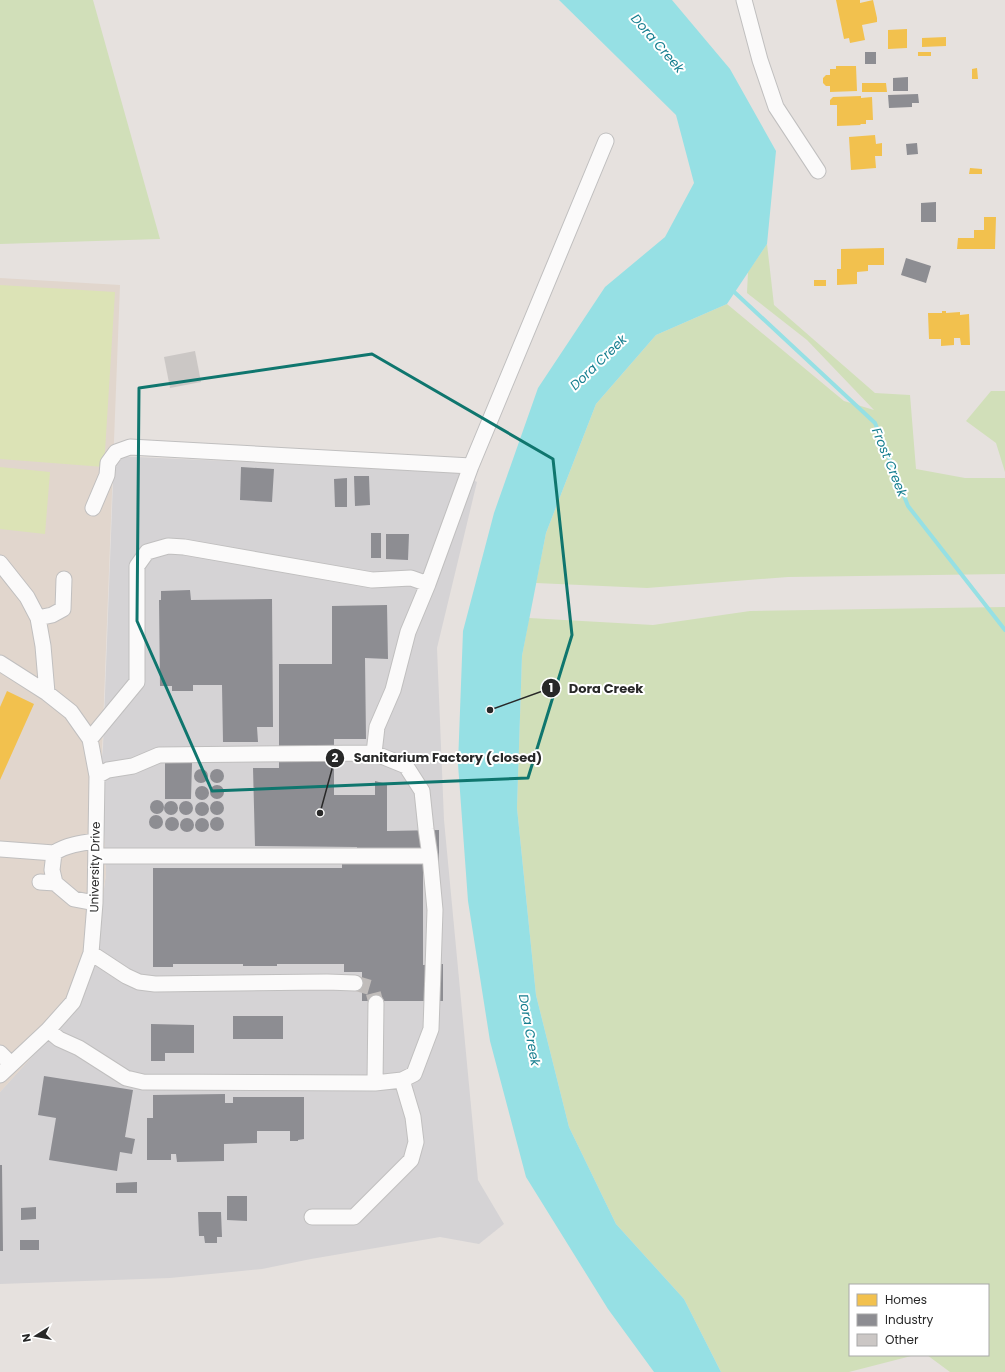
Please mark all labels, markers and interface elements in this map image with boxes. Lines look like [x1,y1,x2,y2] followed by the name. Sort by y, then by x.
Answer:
[627,10,689,78] water label: Dora Creek
[566,329,632,394] water label: Dora Creek
[867,425,912,501] water label: Frost Creek
[541,676,652,701] callout: Dora Creek
[549,679,553,696] text: 1
[569,679,643,698] text: Dora Creek
[325,745,550,770] callout: Sanitarium Factory (closed)
[354,748,542,767] text: Sanitarium Factory (closed)
[332,749,339,766] text: 2
[85,821,104,913] street label: University Drive
[514,993,545,1069] water label: Dora Creek
[849,1284,989,1356] legend
[885,1291,927,1308] text: Homes
[885,1311,934,1328] text: Industry
[16,1316,56,1356] north arrow
[885,1331,919,1348] text: Other
[18,1332,35,1343] text: N

